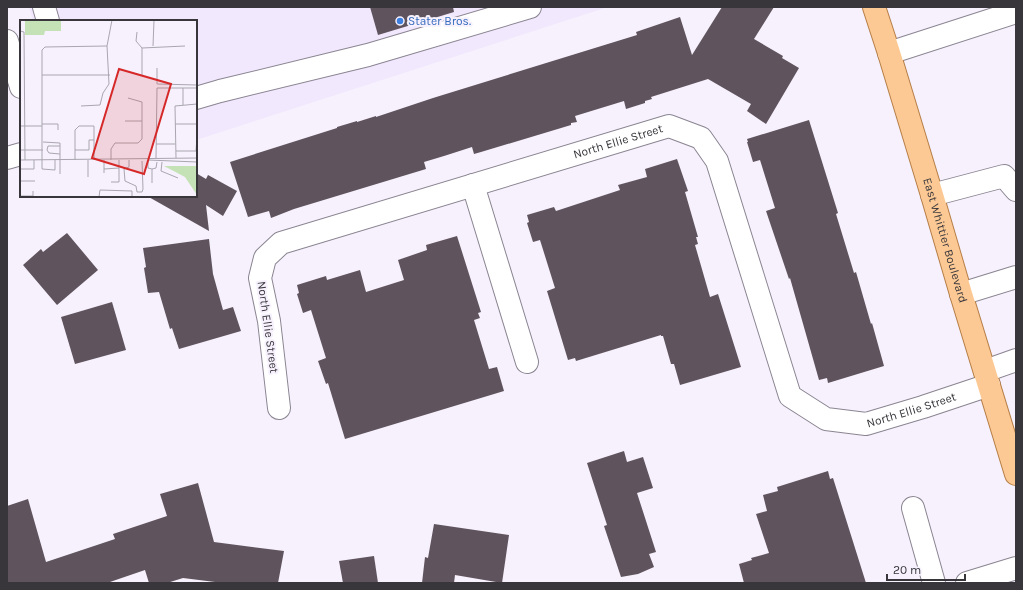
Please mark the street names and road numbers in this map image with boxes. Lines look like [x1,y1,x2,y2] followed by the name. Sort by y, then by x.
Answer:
[571,121,665,161] street label: North Ellie Street
[920,176,970,305] street label: East Whittier Boulevard
[255,280,281,374] street label: North Ellie Street
[865,389,958,430] street label: North Ellie Street

